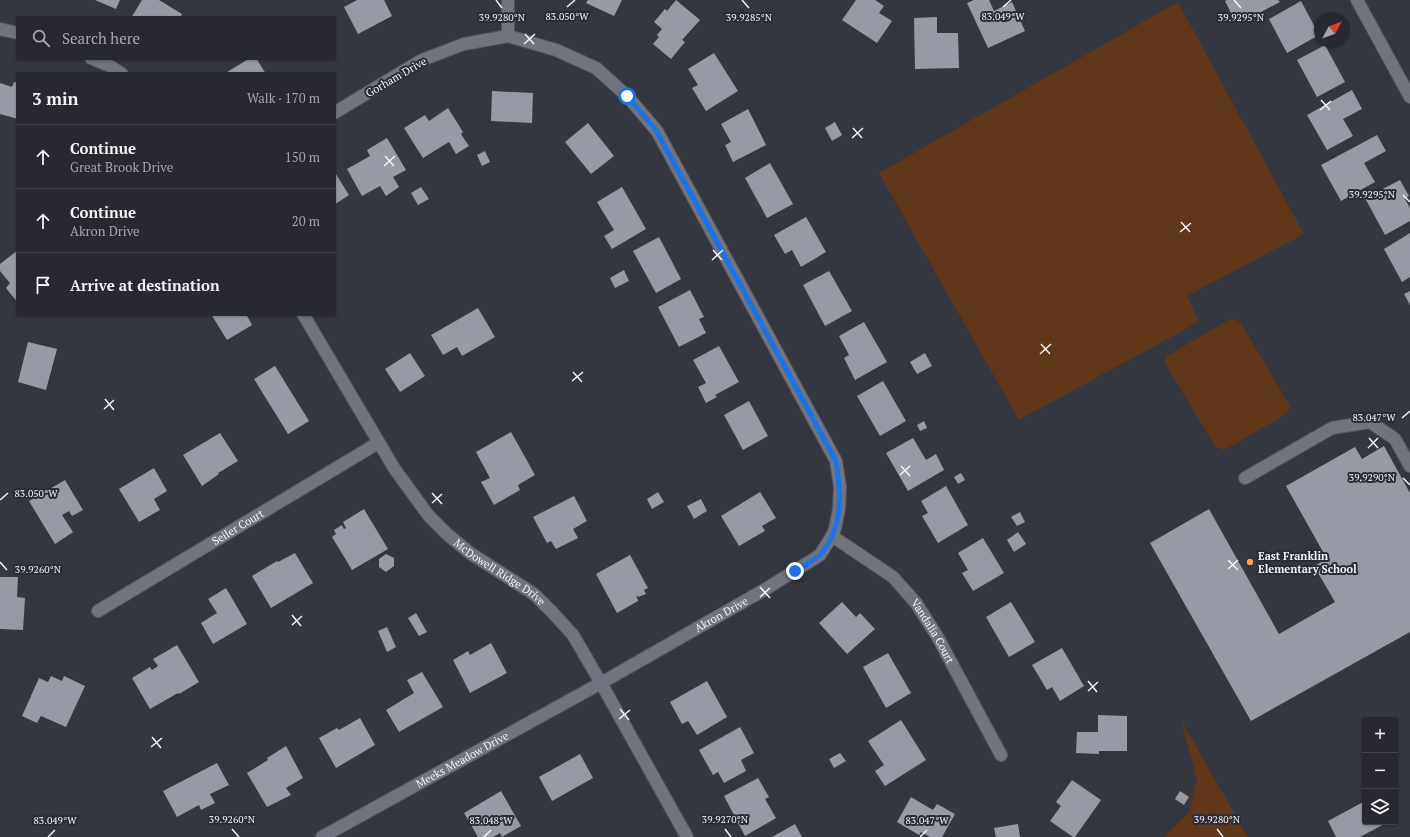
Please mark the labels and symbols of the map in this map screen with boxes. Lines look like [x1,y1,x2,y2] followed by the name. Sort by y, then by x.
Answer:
[545,10,589,23] text: 83.050°W
[981,10,1025,23] text: 83.049°W
[479,11,526,24] text: 39.9280°N
[726,11,773,24] text: 39.9285°N
[1218,11,1265,24] text: 39.9295°N
[1314,12,1350,48] north arrow
[363,54,429,100] street label: Gorham Drive
[618,87,636,105] route start
[1349,188,1396,201] text: 39.9295°N
[1352,411,1396,424] text: 83.047°W
[1349,471,1396,484] text: 39.9290°N
[14,487,58,500] text: 83.050°W
[209,506,266,548] street label: Seiler Court
[451,536,549,609] street label: McDowell Ridge Drive
[1258,549,1357,576] place label: East Franklin Elementary School
[1245,557,1255,567] marker: East Franklin Elementary School
[786,562,804,580] route end
[15,563,62,576] text: 39.9260°N
[692,594,751,635] street label: Akron Drive
[908,596,957,666] street label: Vandalia Court
[413,728,511,791] street label: Meeks Meadow Drive
[209,813,256,826] text: 39.9260°N
[702,813,749,826] text: 39.9270°N
[1194,813,1241,826] text: 39.9280°N
[33,814,77,827] text: 83.049°W
[469,814,513,827] text: 83.048°W
[905,814,949,827] text: 83.047°W

